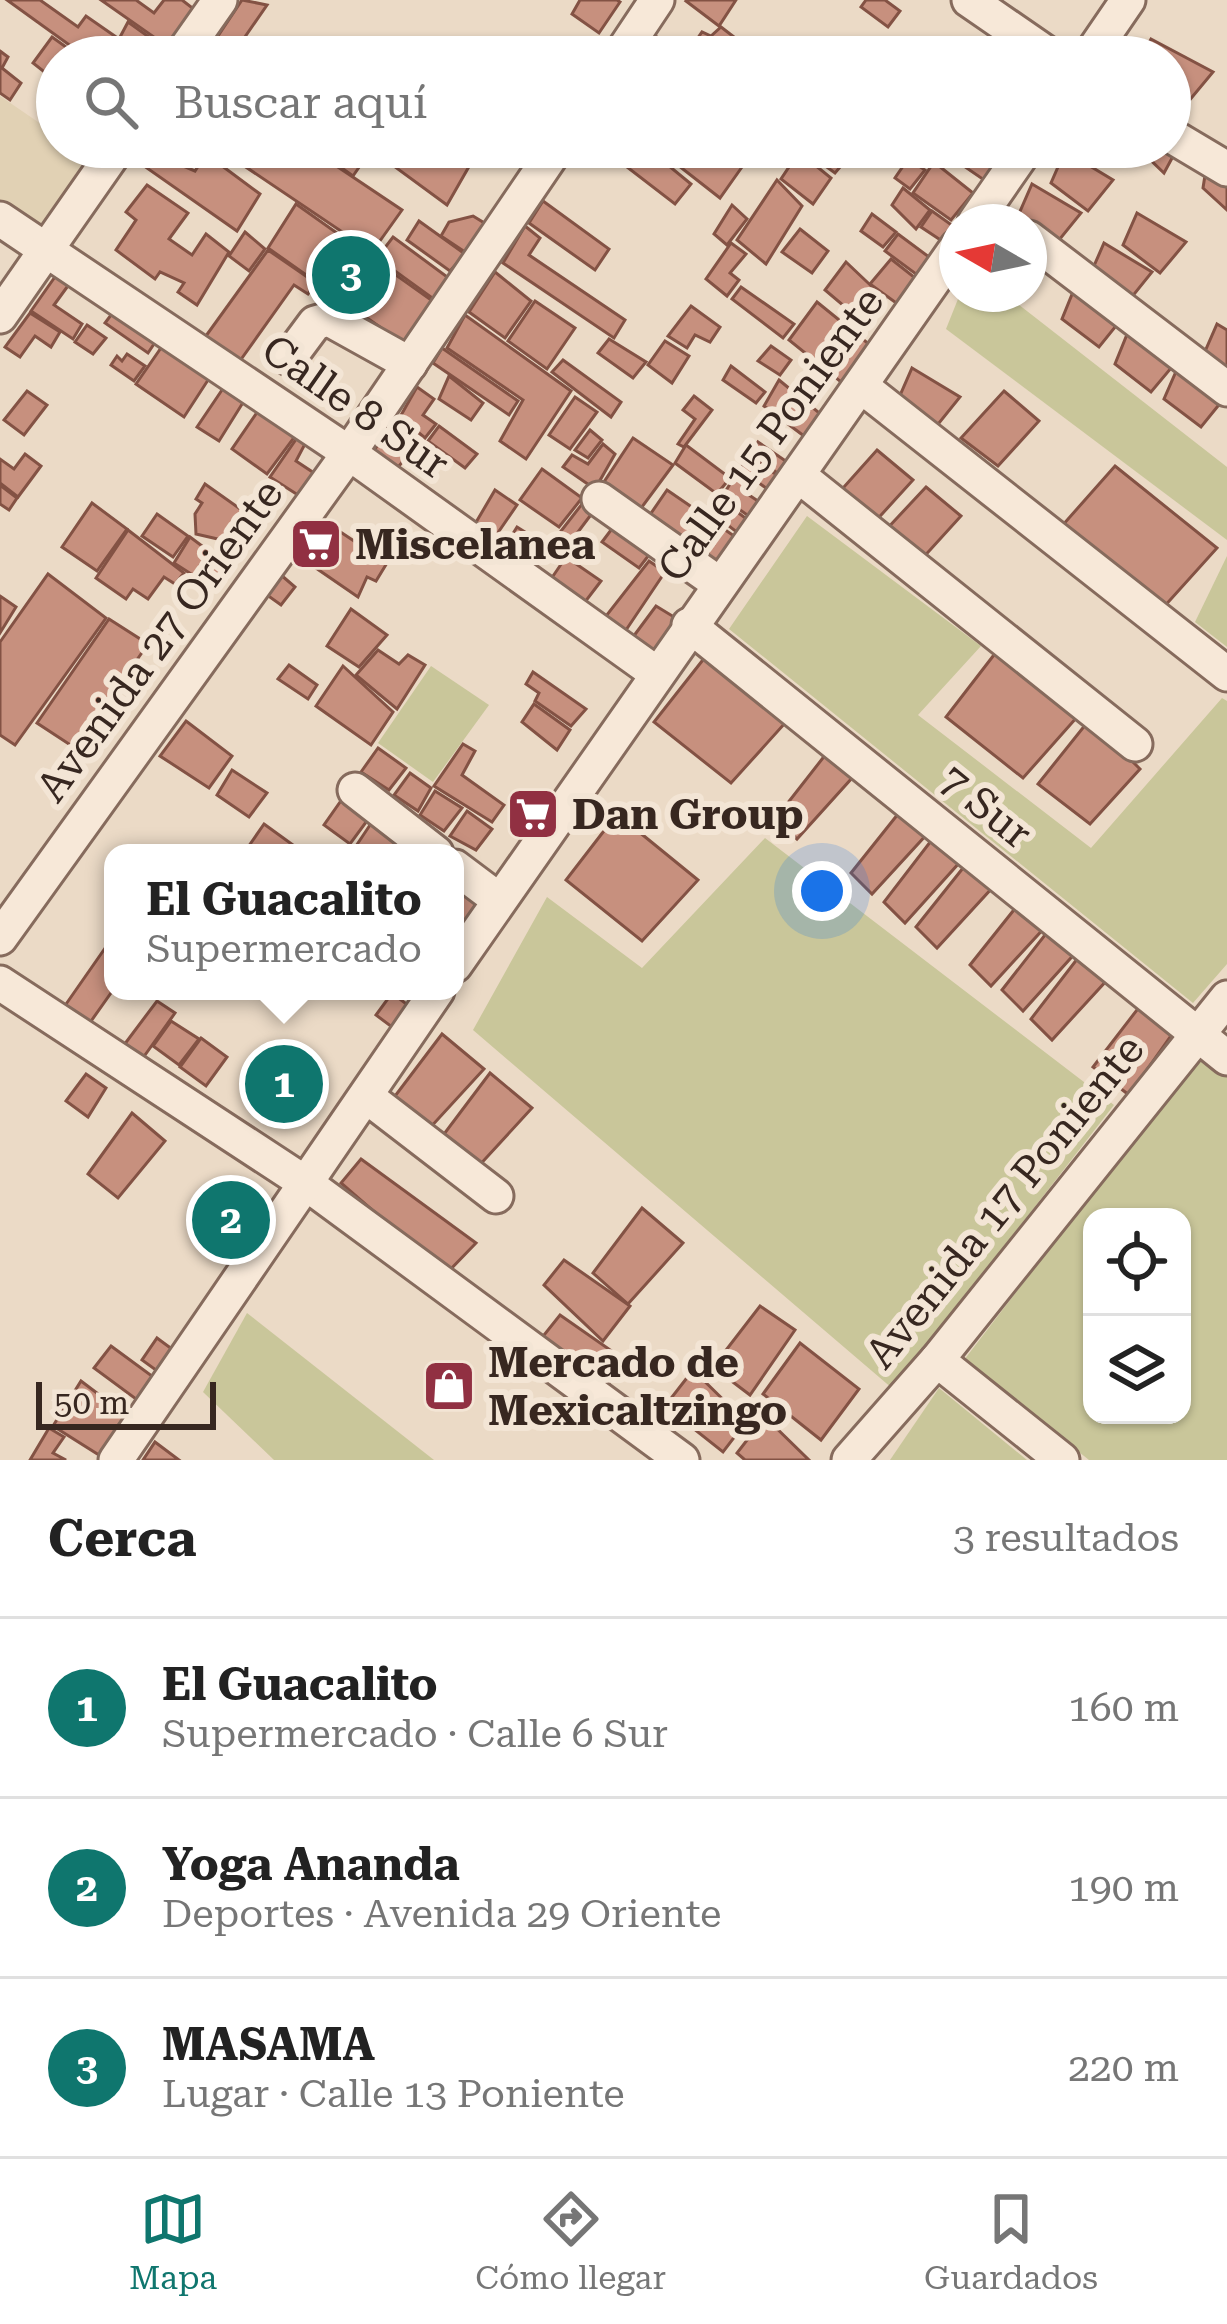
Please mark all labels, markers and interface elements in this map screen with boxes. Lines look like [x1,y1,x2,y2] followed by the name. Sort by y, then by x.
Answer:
[36,36,1191,168] search box
[78,69,144,135] icon: search
[174,76,427,129] text: Buscar aquí
[939,204,1047,312] north arrow
[312,230,390,320] pin: 3
[647,278,893,591] street label: Calle 15 Poniente
[253,324,458,489] street label: Calle 8 Sur
[26,470,293,811] street label: Avenida 27 Oriente
[288,516,344,572] supermarket icon: Miscelanea
[355,520,596,569] place label: Miscelanea
[930,755,1041,858] street label: 7 Sur
[505,786,561,842] supermarket icon: Dan Group
[572,790,804,839] place label: Dan Group
[104,844,464,1000] popup
[792,861,852,921] your location
[146,873,422,926] text: El Guacalito
[146,926,422,972] text: Supermercado
[855,1025,1154,1378] street label: Avenida 17 Poniente
[245,1039,323,1129] pin: 1
[192,1175,270,1265] pin: 2
[1083,1208,1191,1424] map controls
[1083,1208,1191,1316] button: locate
[1083,1316,1191,1424] button: layers
[488,1338,787,1435] place label: Mercado de Mexicaltzingo
[421,1358,477,1414] shop icon: Mercado de Mexicaltzingo
[36,1376,216,1429] scale bar
[54,1383,129,1422] text: 50 m
[48,1509,197,1568] text: Cerca
[953,1515,1179,1561] text: 3 resultados
[162,1658,438,1711] text: El Guacalito
[76,1685,98,1731] text: 1
[1068,1685,1179,1731] text: 160 m
[162,1711,668,1757] text: Supermercado · Calle 6 Sur
[162,1838,460,1891] text: Yoga Ananda
[76,1865,98,1911] text: 2
[1068,1865,1179,1911] text: 190 m
[162,1891,722,1937] text: Deportes · Avenida 29 Oriente
[162,2018,375,2071] text: MASAMA
[76,2045,98,2091] text: 3
[1068,2045,1179,2091] text: 220 m
[162,2071,625,2117] text: Lugar · Calle 13 Poniente
[129,2186,217,2297] tab: Mapa
[475,2186,666,2297] tab: Cómo llegar
[924,2186,1098,2297] tab: Guardados

